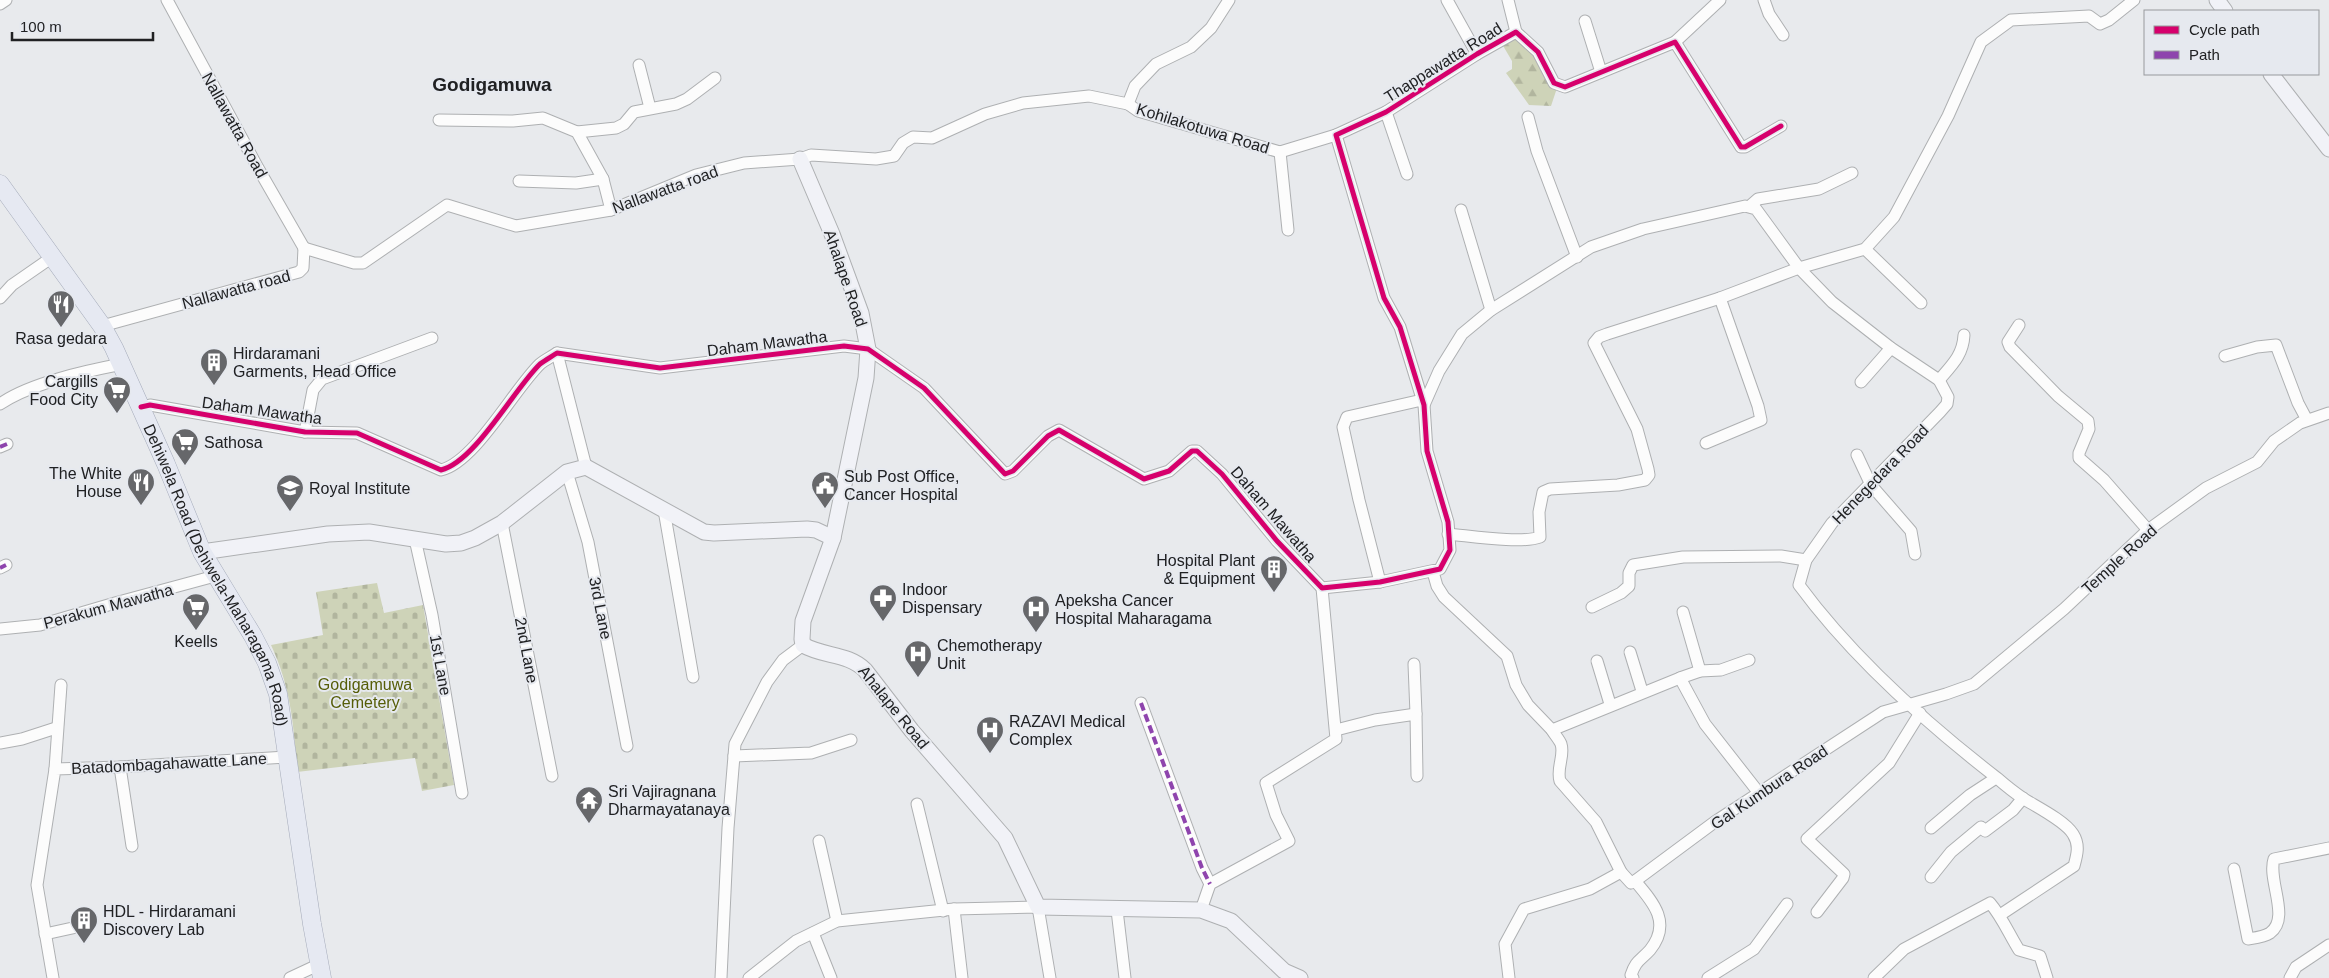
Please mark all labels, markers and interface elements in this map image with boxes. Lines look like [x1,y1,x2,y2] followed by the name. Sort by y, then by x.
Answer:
[12,10,154,42] scale bar
[2144,10,2319,75] legend
[20,18,62,35] text: 100 m
[1381,19,1505,105] street label: Thappawatta Road
[2189,21,2260,38] text: Cycle path
[2189,46,2220,63] text: Path
[199,70,270,181] street label: Nallawatta Road
[432,74,552,95] district label: Godigamuwa
[1134,100,1271,157] street label: Kohilakotuwa Road
[610,162,720,216] street label: Nallawatta road
[821,227,870,329] street label: Ahalape Road
[180,267,292,312] street label: Nallawatta road
[46,289,76,328] restaurant icon: Rasa gedara
[706,328,828,359] street label: Daham Mawatha
[15,330,107,347] place label: Rasa gedara
[233,345,396,380] place label: Hirdaramani Garments, Head Office
[199,347,229,386] building icon: Hirdaramani Garments, Head Office
[30,373,98,408] place label: Cargills Food City
[102,375,132,414] supermarket icon: Cargills Food City
[201,394,323,427] street label: Daham Mawatha
[140,421,291,727] street label: Dehiwela Road (Dehiwela-Maharagama Road)
[1829,421,1932,527] street label: Henegedara Road
[170,427,200,466] supermarket icon: Sathosa
[204,434,263,451] place label: Sathosa
[1228,463,1320,566] street label: Daham Mawatha
[49,465,122,500] place label: The White House
[126,467,156,506] restaurant icon: The White House
[844,468,959,503] place label: Sub Post Office, Cancer Hospital
[810,470,840,509] public building icon: Sub Post Office, Cancer Hospital
[275,473,305,512] school or university icon: Royal Institute
[309,480,410,497] place label: Royal Institute
[2079,522,2160,597] street label: Temple Road
[1156,552,1256,587] place label: Hospital Plant & Equipment
[1259,554,1289,593] building icon: Hospital Plant & Equipment
[586,575,615,641] street label: 3rd Lane
[42,581,175,632] street label: Perakum Mawatha
[902,581,982,616] place label: Indoor Dispensary
[868,583,898,622] pharmacy icon: Indoor Dispensary
[181,592,211,631] supermarket icon: Keells
[1055,592,1212,627] place label: Apeksha Cancer Hospital Maharagama
[1021,594,1051,633] hospital icon: Apeksha Cancer Hospital Maharagama
[512,616,541,685] street label: 2nd Lane
[174,633,218,650] place label: Keells
[427,633,454,697] street label: 1st Lane
[937,637,1042,672] place label: Chemotherapy Unit
[903,639,933,678] hospital icon: Chemotherapy Unit
[855,663,932,752] street label: Ahalape Road
[318,676,412,711] park label: Godigamuwa Cemetery
[1009,713,1125,748] place label: RAZAVI Medical Complex
[975,715,1005,754] hospital icon: RAZAVI Medical Complex
[1708,742,1831,833] street label: Gal Kumbura Road
[71,750,267,777] street label: Batadombagahawatte Lane
[608,783,730,818] place label: Sri Vajiragnana Dharmayatanaya
[574,785,604,824] temple icon: Sri Vajiragnana Dharmayatanaya
[103,903,236,938] place label: HDL - Hirdaramani Discovery Lab
[69,905,99,944] building icon: HDL - Hirdaramani Discovery Lab

